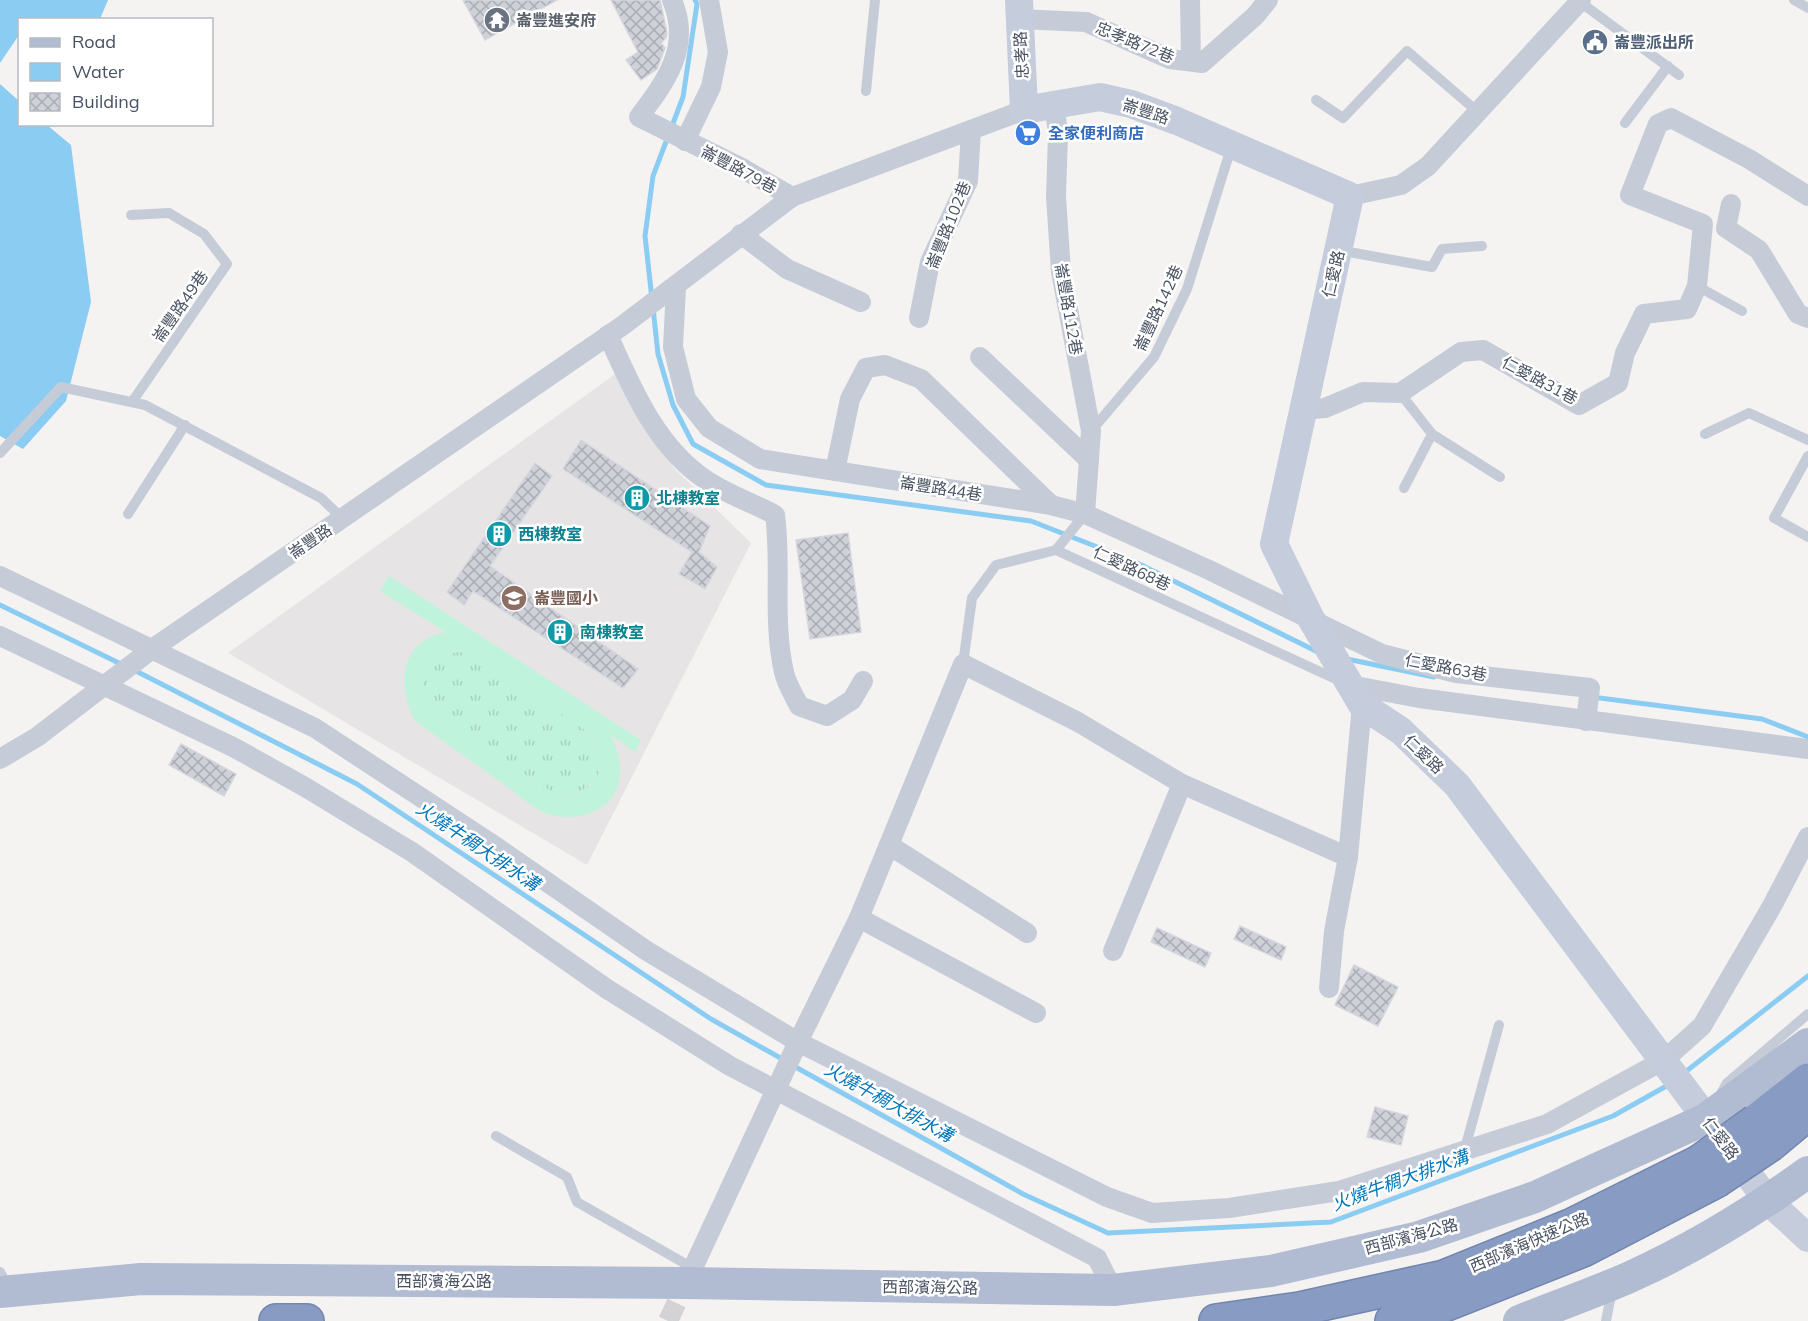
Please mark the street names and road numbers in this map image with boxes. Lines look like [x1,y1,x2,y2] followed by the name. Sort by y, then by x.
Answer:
[1093,17,1177,67] street label: 忠孝路72巷
[1010,31,1032,79] street label: 忠孝路
[1120,94,1172,128] street label: 崙豐路
[698,141,780,197] street label: 崙豐路79巷
[921,178,975,272] street label: 崙豐路102巷
[1318,248,1348,300] street label: 仁愛路
[1051,262,1087,356] street label: 崙豐路112巷
[1129,262,1187,354] street label: 崙豐路142巷
[148,266,212,346] street label: 崙豐路49巷
[1499,352,1581,408] street label: 仁愛路31巷
[898,472,984,504] street label: 崙豐路44巷
[285,519,335,563] street label: 崙豐路
[1090,541,1174,595] street label: 仁愛路68巷
[1403,649,1489,685] street label: 仁愛路63巷
[1400,730,1448,778] street label: 仁愛路
[1699,1113,1743,1163] street label: 仁愛路
[1466,1208,1592,1276] street label: 西部濱海快速公路
[1362,1214,1460,1258] street label: 西部濱海公路
[396,1271,492,1291] street label: 西部濱海公路
[882,1276,978,1298] street label: 西部濱海公路

